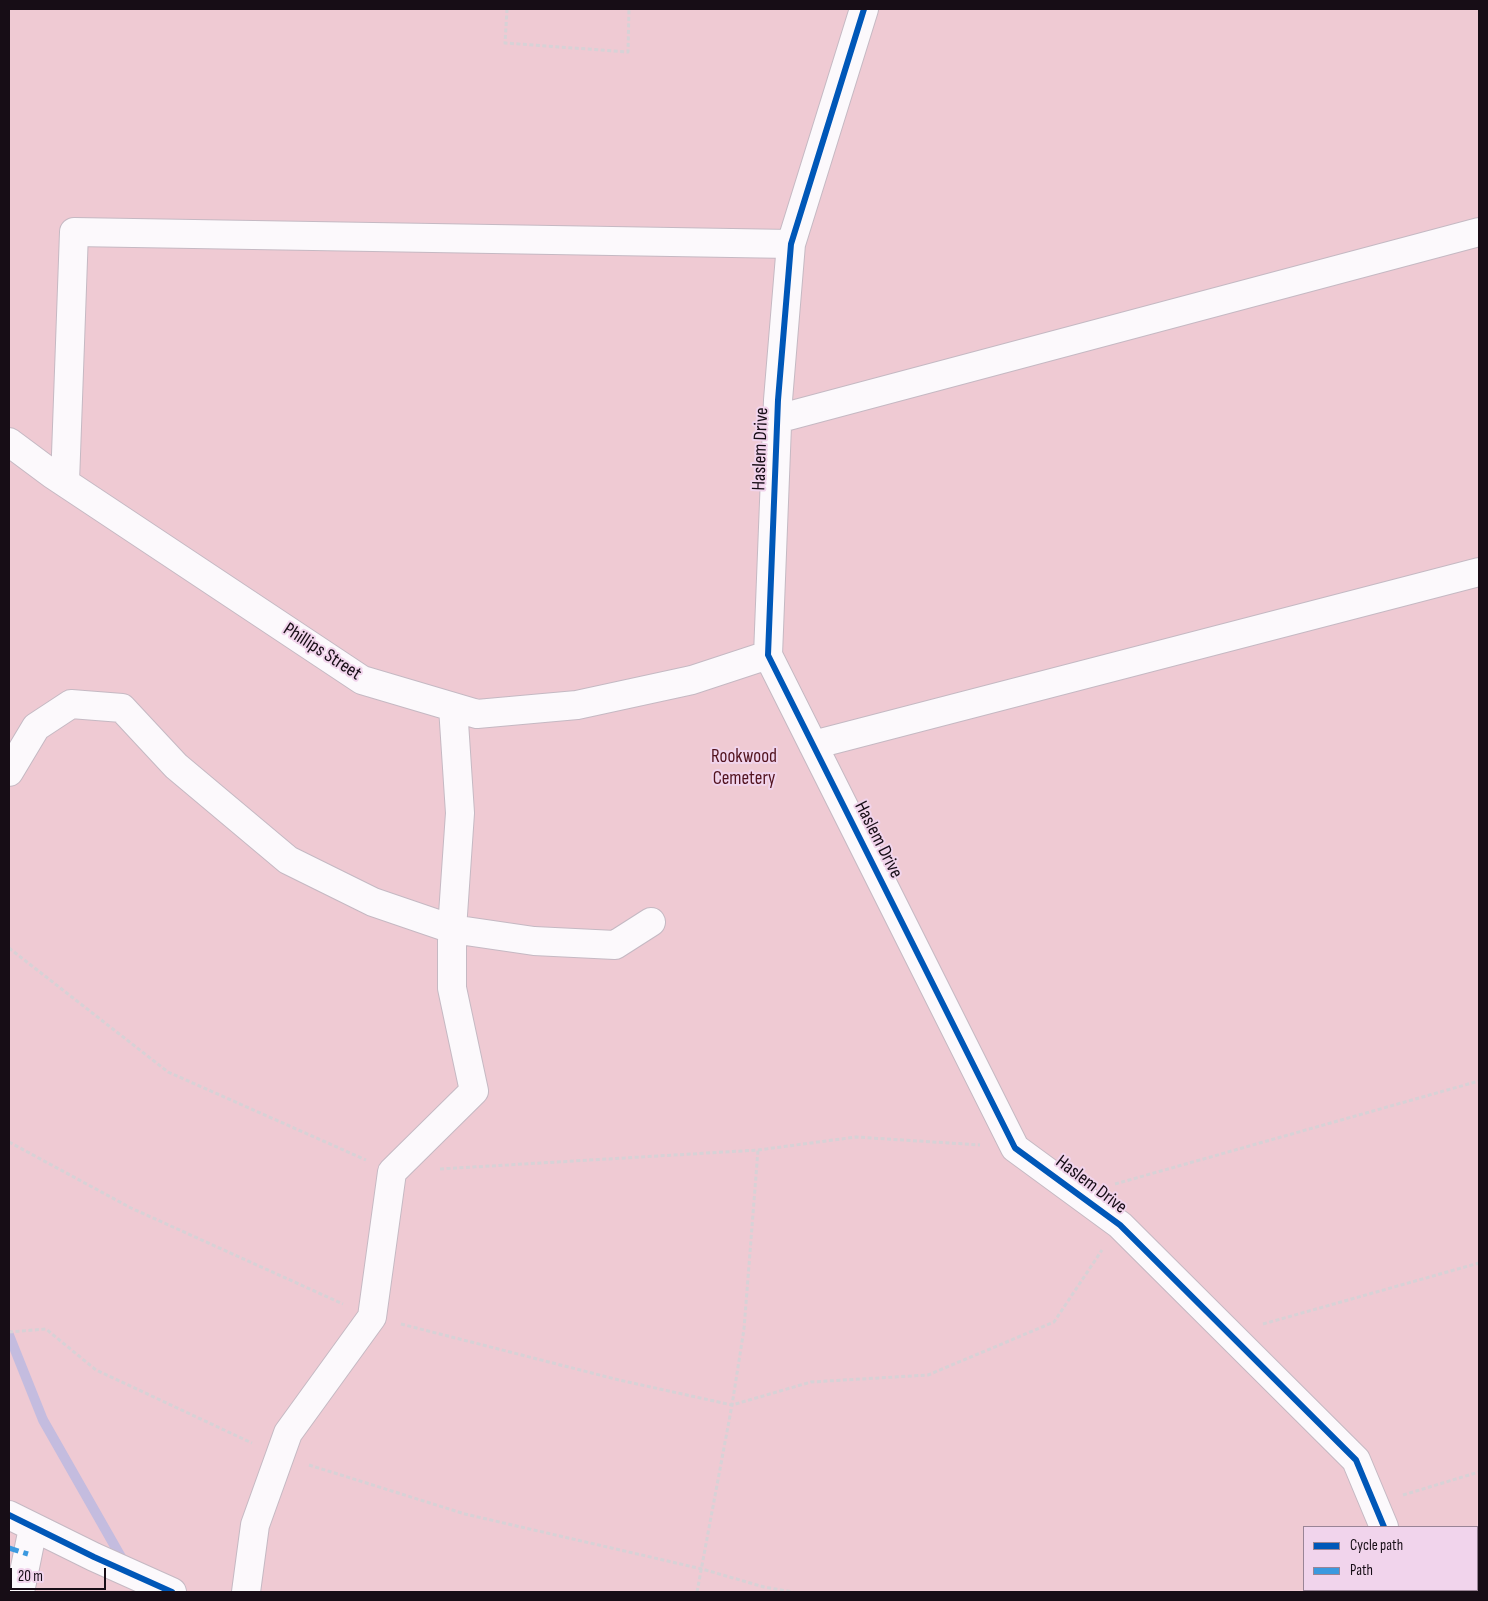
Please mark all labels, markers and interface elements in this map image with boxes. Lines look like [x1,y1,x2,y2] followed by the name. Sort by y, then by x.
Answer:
[748,407,774,491] street label: Haslem Drive
[279,618,365,686] street label: Phillips Street
[711,746,777,790] park label: Rookwood Cemetery
[849,798,907,882] street label: Haslem Drive
[1051,1151,1131,1219] street label: Haslem Drive
[1303,1526,1478,1591] legend
[1350,1536,1403,1555] text: Cycle path
[12,1558,109,1590] scale bar
[1350,1561,1373,1580] text: Path
[18,1567,43,1586] text: 20 m

